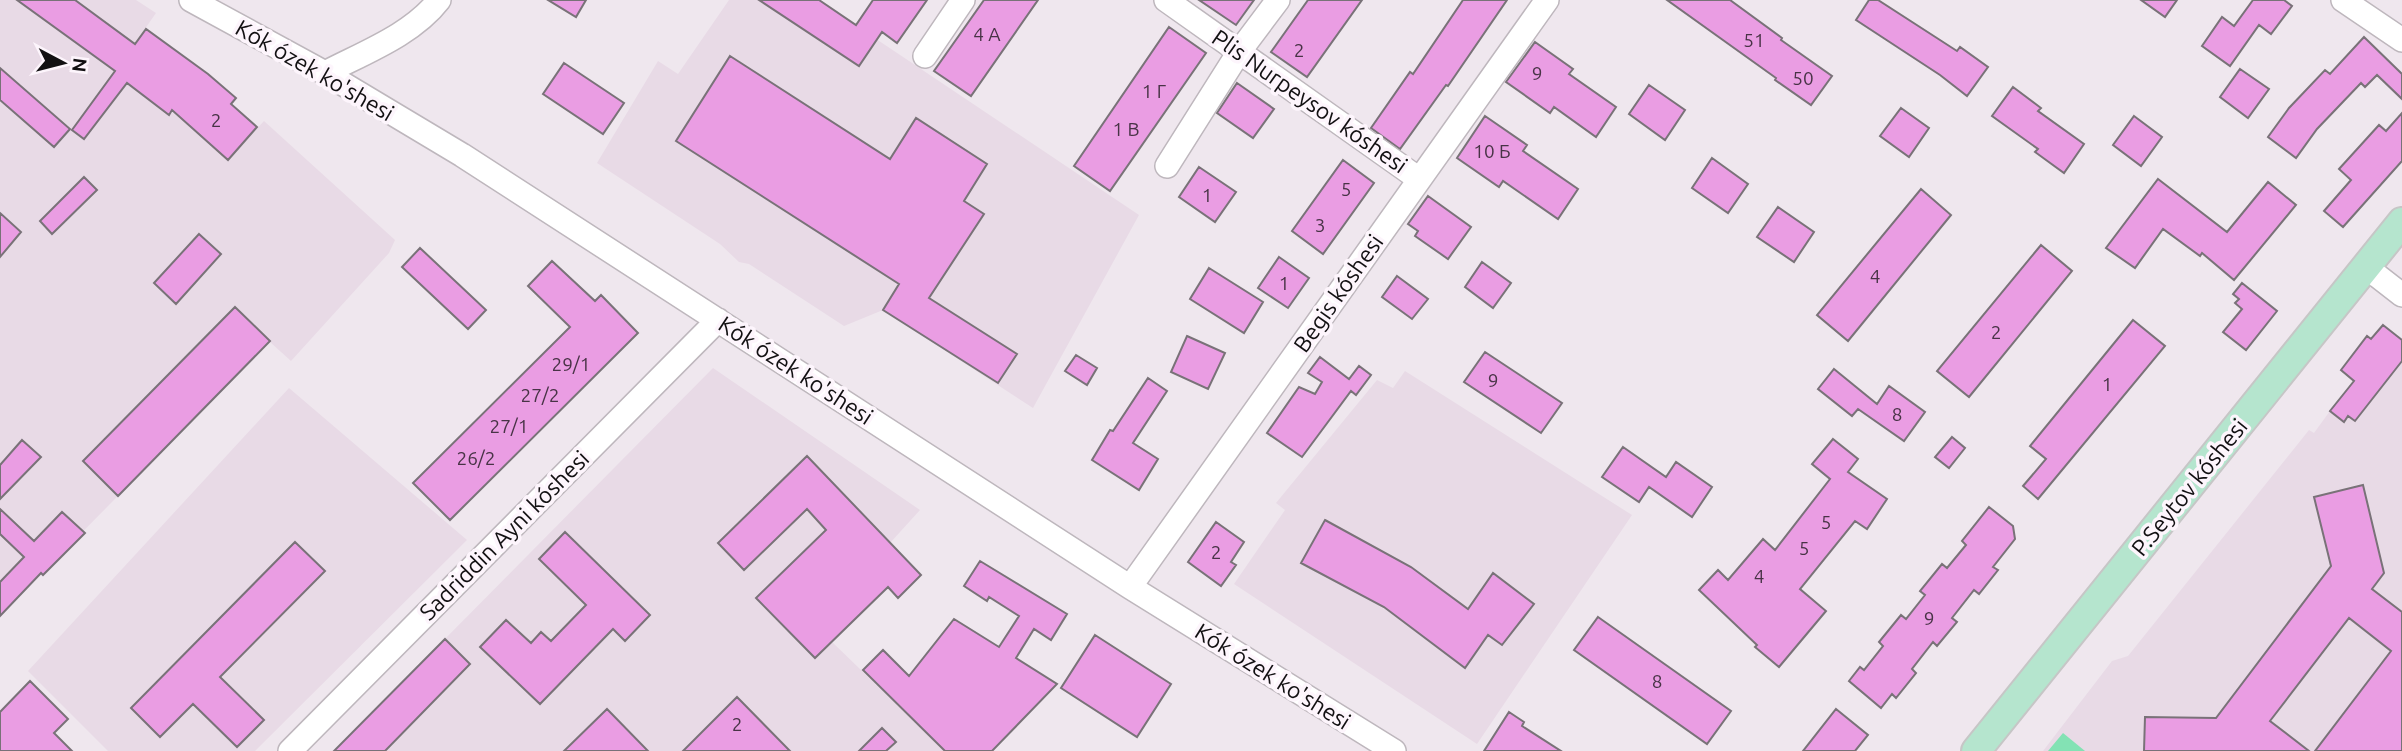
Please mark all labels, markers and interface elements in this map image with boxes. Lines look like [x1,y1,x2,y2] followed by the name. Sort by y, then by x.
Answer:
[232,15,398,125] street label: Kók ózek ko'shesi
[973,23,1001,45] house number: 4 А
[1208,24,1412,178] street label: Plis Nurpeysov kóshesi
[28,28,98,98] north arrow
[1743,29,1765,51] house number: 51
[1294,39,1304,61] house number: 2
[68,57,92,73] text: N
[1532,62,1542,84] house number: 9
[1792,67,1814,89] house number: 50
[1142,80,1166,102] house number: 1 Г
[211,109,221,131] house number: 2
[1112,118,1140,140] house number: 1 В
[1473,140,1511,162] house number: 10 Б
[1341,178,1351,200] house number: 5
[1202,184,1212,206] house number: 1
[1315,214,1325,236] house number: 3
[1288,230,1388,356] street label: Begis kóshesi
[1870,265,1880,287] house number: 4
[1279,272,1289,294] house number: 1
[714,311,878,429] street label: Kók ózek ko'shesi
[1991,321,2001,343] house number: 2
[551,353,591,375] house number: 29/1
[1488,369,1498,391] house number: 9
[2102,373,2112,395] house number: 1
[520,384,560,406] house number: 27/2
[1892,403,1902,425] house number: 8
[2126,414,2252,560] street label: P.Seytov kóshesi
[489,415,529,437] house number: 27/1
[414,445,594,625] street label: Sadriddin Ayni kóshesi
[456,447,496,469] house number: 26/2
[1821,511,1831,533] house number: 5
[1799,537,1809,559] house number: 5
[1211,541,1221,563] house number: 2
[1754,565,1764,587] house number: 4
[1924,607,1934,629] house number: 9
[1191,618,1355,734] street label: Kók ózek ko'shesi
[1652,670,1662,692] house number: 8
[732,713,742,735] house number: 2

